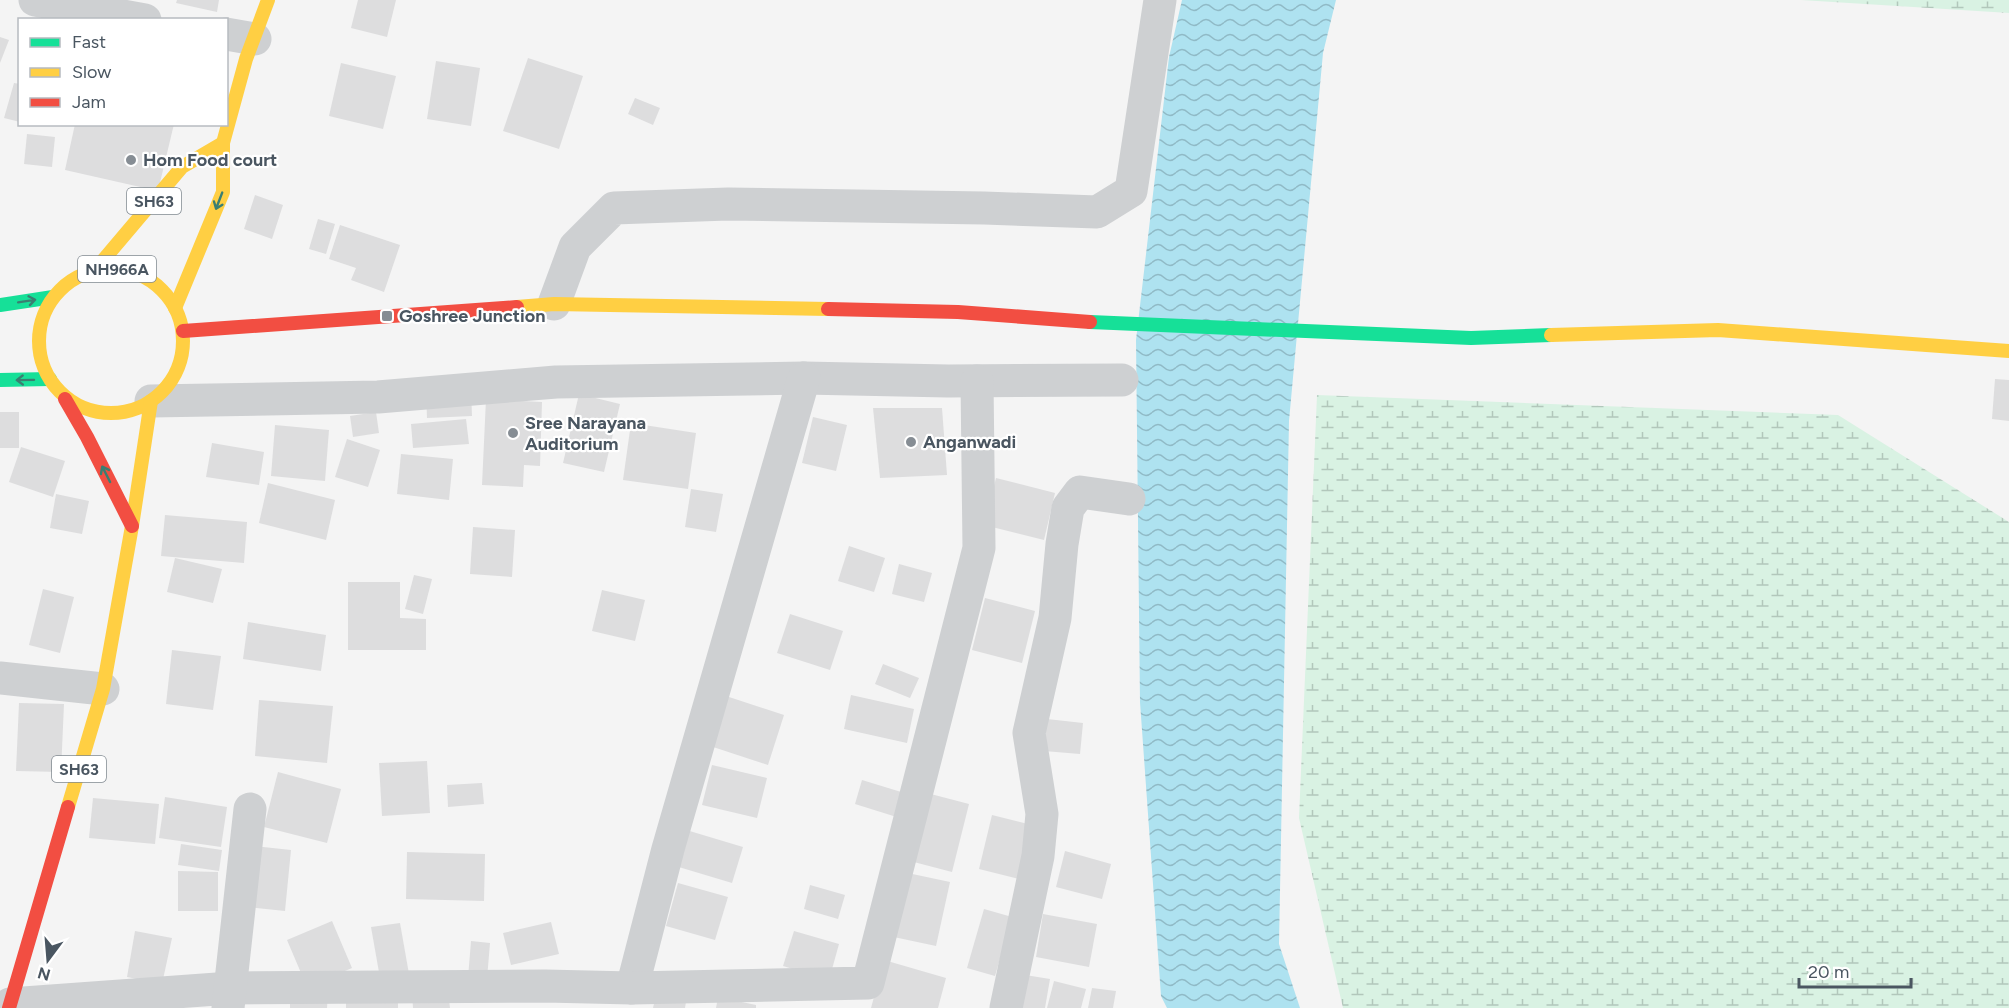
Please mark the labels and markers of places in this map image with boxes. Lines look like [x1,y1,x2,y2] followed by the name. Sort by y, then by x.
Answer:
[143,149,277,171] place label: Hom Food court
[124,153,138,167] marker: Hom Food court
[399,305,545,327] place label: Goshree Junction
[380,309,394,323] marker: Goshree Junction
[525,412,646,455] place label: Sree Narayana Auditorium
[506,426,520,440] marker: Sree Narayana Auditorium
[923,431,1016,453] place label: Anganwadi
[904,435,918,449] marker: Anganwadi

